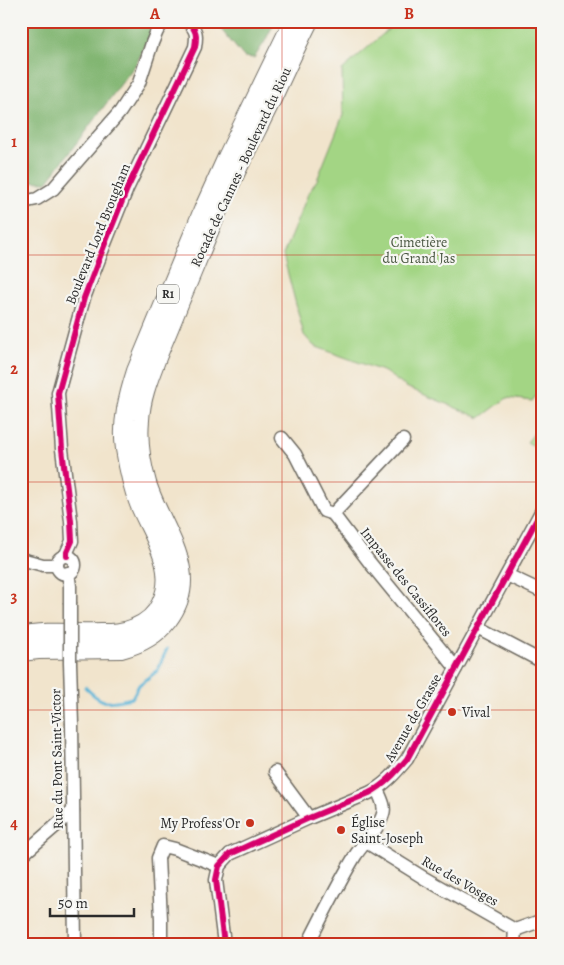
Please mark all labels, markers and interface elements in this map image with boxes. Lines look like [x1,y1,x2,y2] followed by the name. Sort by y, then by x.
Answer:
[149,3,161,25] text: A
[404,3,414,25] text: B
[186,64,296,270] street label: Rocade de Cannes - Boulevard du Riou
[11,131,17,153] text: 1
[61,160,135,307] street label: Boulevard Lord Brougham
[383,233,455,268] park label: Cimetière du Grand Jas
[157,284,179,304] road number: R1
[10,358,18,380] text: 2
[356,523,456,641] street label: Impasse des Cassiflores
[11,586,18,608] text: 3
[379,670,446,767] street label: Avenue de Grasse
[46,688,68,829] street label: Rue du Pont Saint-Victor
[461,703,490,722] place label: Vival
[446,706,458,718] marker: Vival
[10,813,18,835] text: 4
[351,813,424,848] place label: Église Saint-Joseph
[160,814,241,833] place label: My Profess'Or
[244,817,256,829] marker: My Profess'Or
[335,824,347,836] marker: Église Saint-Joseph
[418,851,502,911] street label: Rue des Vosges
[50,885,134,917] scale bar
[58,893,88,913] text: 50 m

